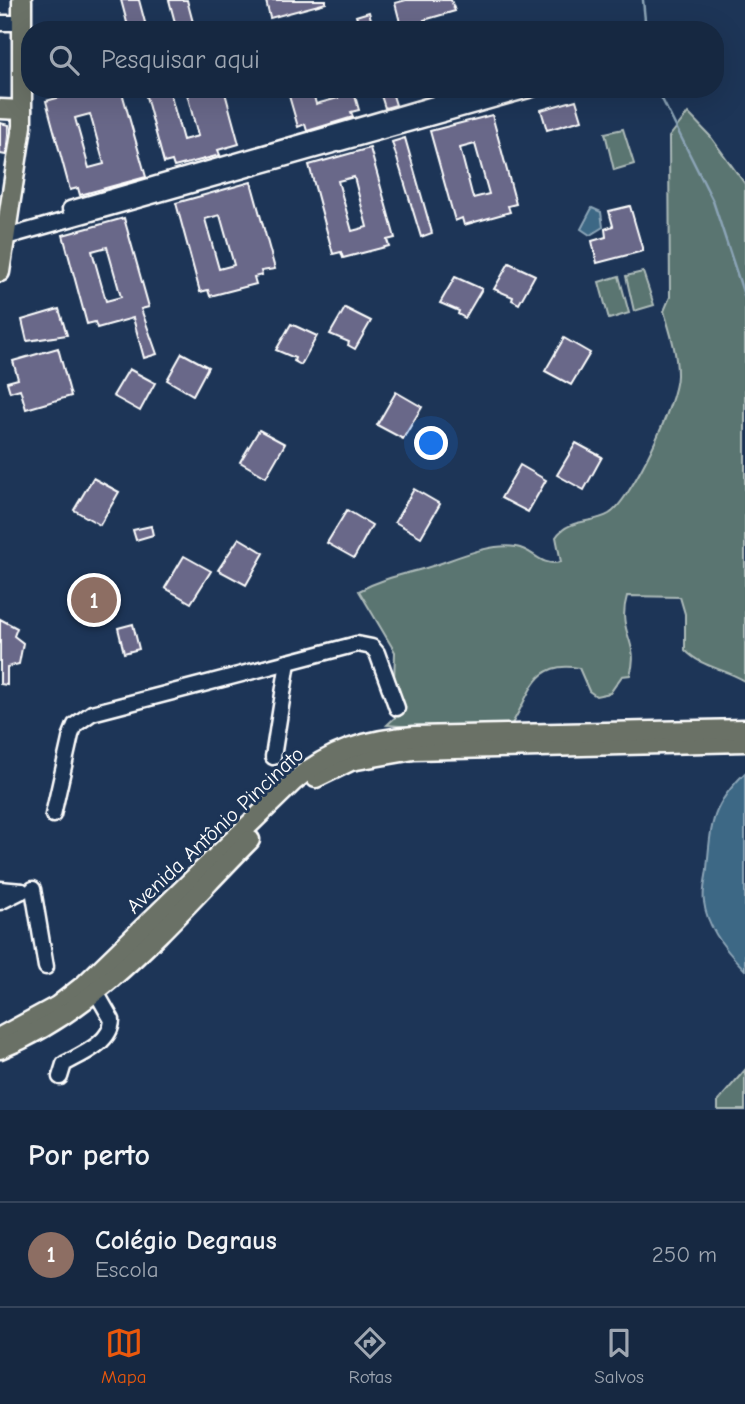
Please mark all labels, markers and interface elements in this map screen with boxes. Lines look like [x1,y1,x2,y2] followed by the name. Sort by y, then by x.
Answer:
[21,21,724,98] search box
[45,41,83,79] icon: search
[101,45,260,75] text: Pesquisar aqui
[414,426,448,460] your location
[71,574,117,626] pin: 1
[122,742,308,918] street label: Avenida Antônio Pincinato
[28,1138,150,1173] text: Por perto
[95,1226,277,1256] text: Colégio Degraus
[46,1241,56,1268] text: 1
[652,1241,717,1268] text: 250 m
[95,1256,159,1283] text: Escola
[101,1324,147,1388] tab: Mapa
[349,1324,392,1388] tab: Rotas
[594,1324,644,1388] tab: Salvos

